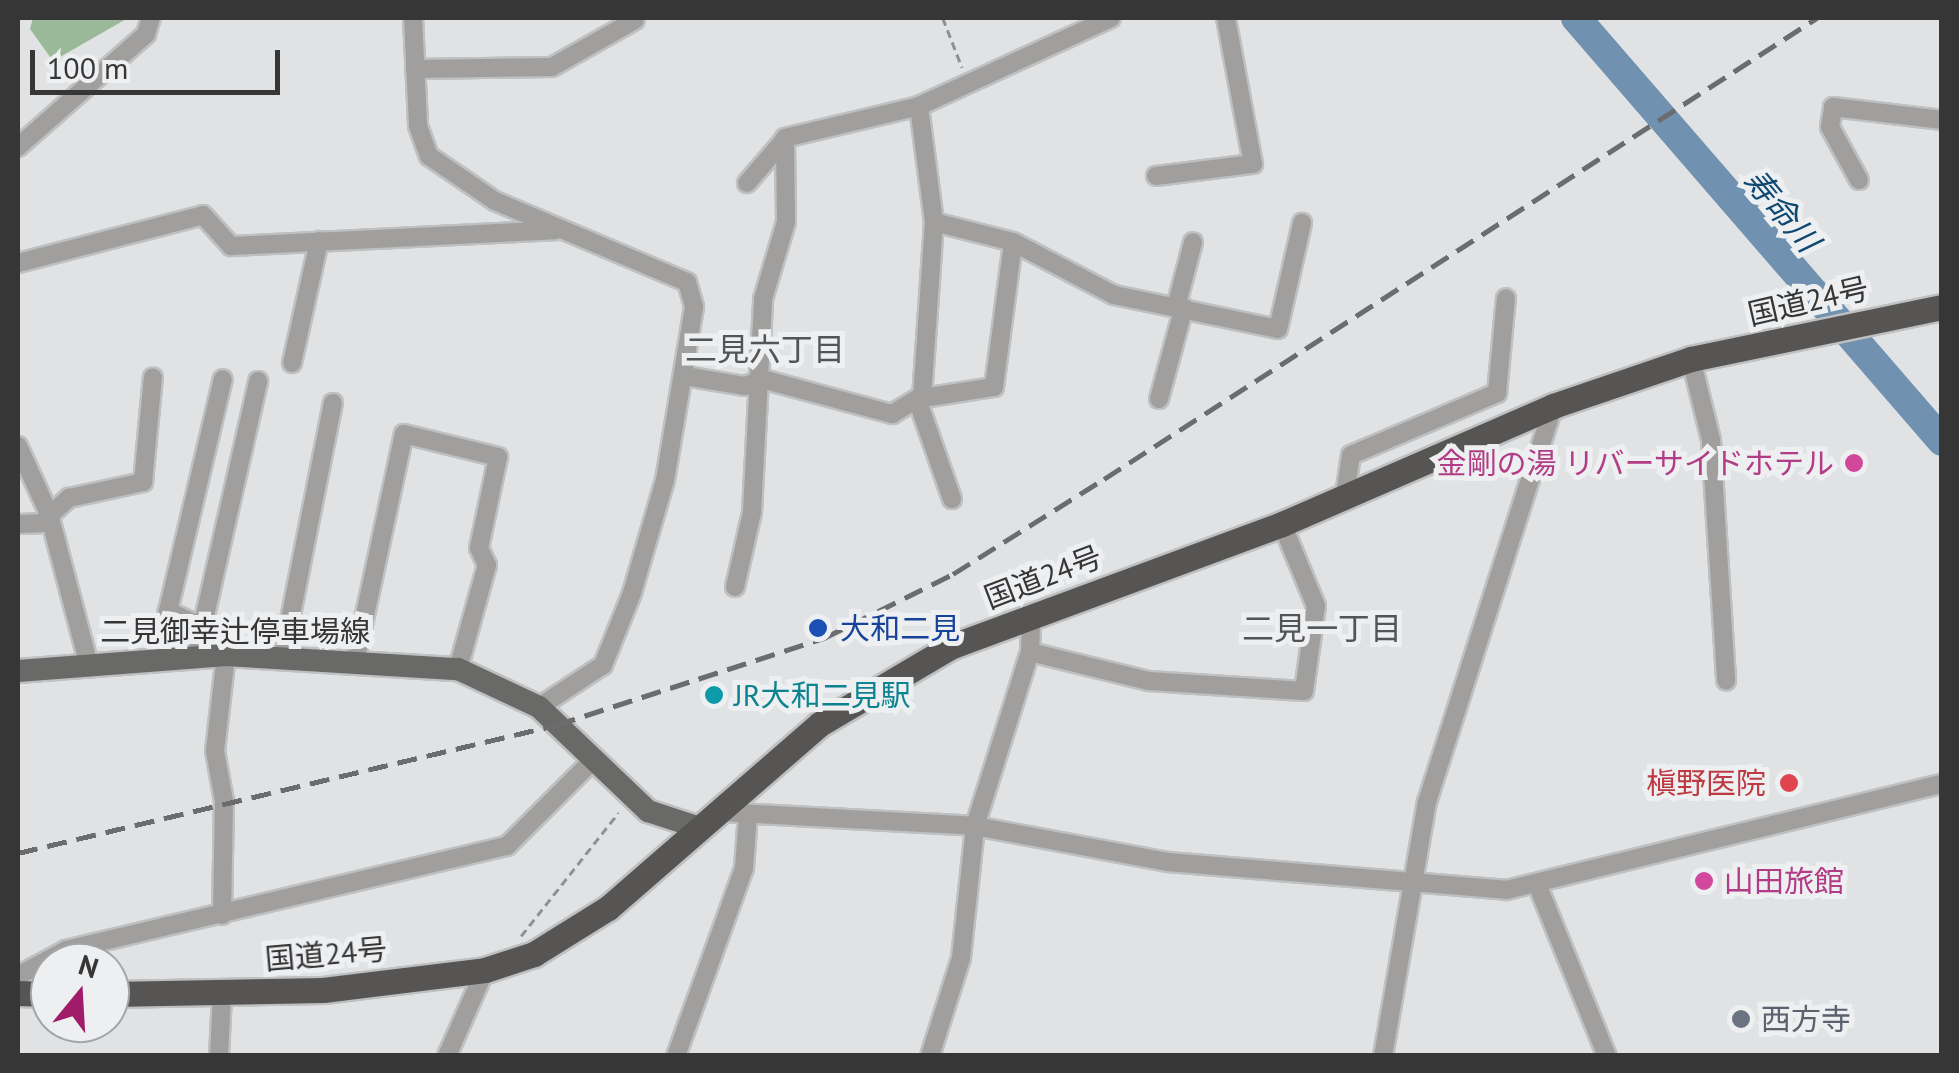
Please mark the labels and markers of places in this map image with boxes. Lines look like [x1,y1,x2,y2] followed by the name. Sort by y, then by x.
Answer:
[1436,445,1834,481] place label: 金剛の湯 リバーサイドホテル
[1843,452,1865,474] marker: 金剛の湯 リバーサイドホテル
[840,610,960,646] place label: 大和二見
[805,615,831,641] marker: 大和二見
[734,677,911,713] place label: JR大和二見駅
[703,684,725,706] marker: JR大和二見駅
[1646,765,1766,801] place label: 槇野医院
[1776,770,1802,796] marker: 槇野医院
[1724,863,1844,899] place label: 山田旅館
[1693,870,1715,892] marker: 山田旅館
[1761,1001,1851,1037] place label: 西方寺
[1730,1008,1752,1030] marker: 西方寺

